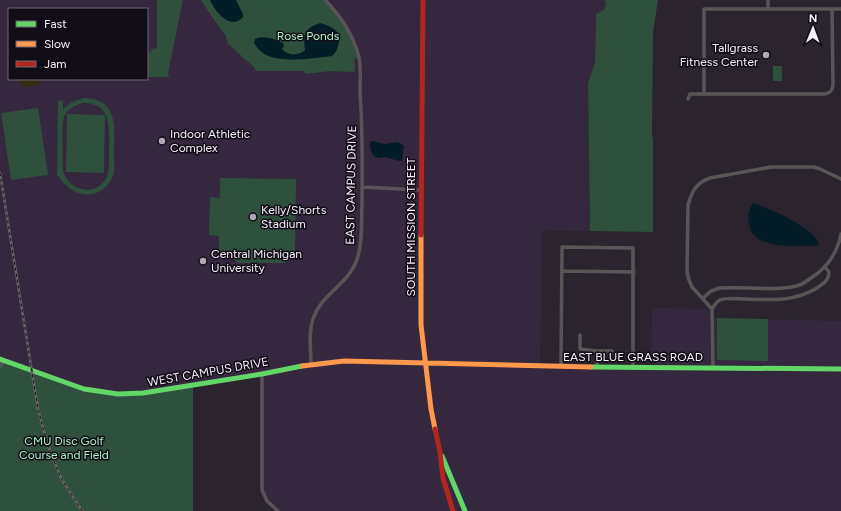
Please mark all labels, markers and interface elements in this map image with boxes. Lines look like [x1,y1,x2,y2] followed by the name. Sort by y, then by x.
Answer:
[8,8,148,80] legend
[793,8,833,48] north arrow
[809,12,818,25] text: N
[44,17,67,31] text: Fast
[277,29,340,43] park label: Rose Ponds
[44,37,71,51] text: Slow
[680,41,758,69] place label: Tallgrass Fitness Center
[761,50,771,60] marker: Tallgrass Fitness Center
[44,57,67,71] text: Jam
[343,125,359,245] street label: EAST CAMPUS DRIVE
[170,127,251,155] place label: Indoor Athletic Complex
[157,136,167,146] marker: Indoor Athletic Complex
[404,157,418,296] street label: SOUTH MISSION STREET
[261,203,327,231] place label: Kelly/Shorts Stadium
[248,212,258,222] marker: Kelly/Shorts Stadium
[211,247,302,275] place label: Central Michigan University
[198,256,208,266] marker: Central Michigan University
[563,350,703,364] street label: EAST BLUE GRASS ROAD
[146,354,270,390] street label: WEST CAMPUS DRIVE
[19,434,109,462] park label: CMU Disc Golf Course and Field

